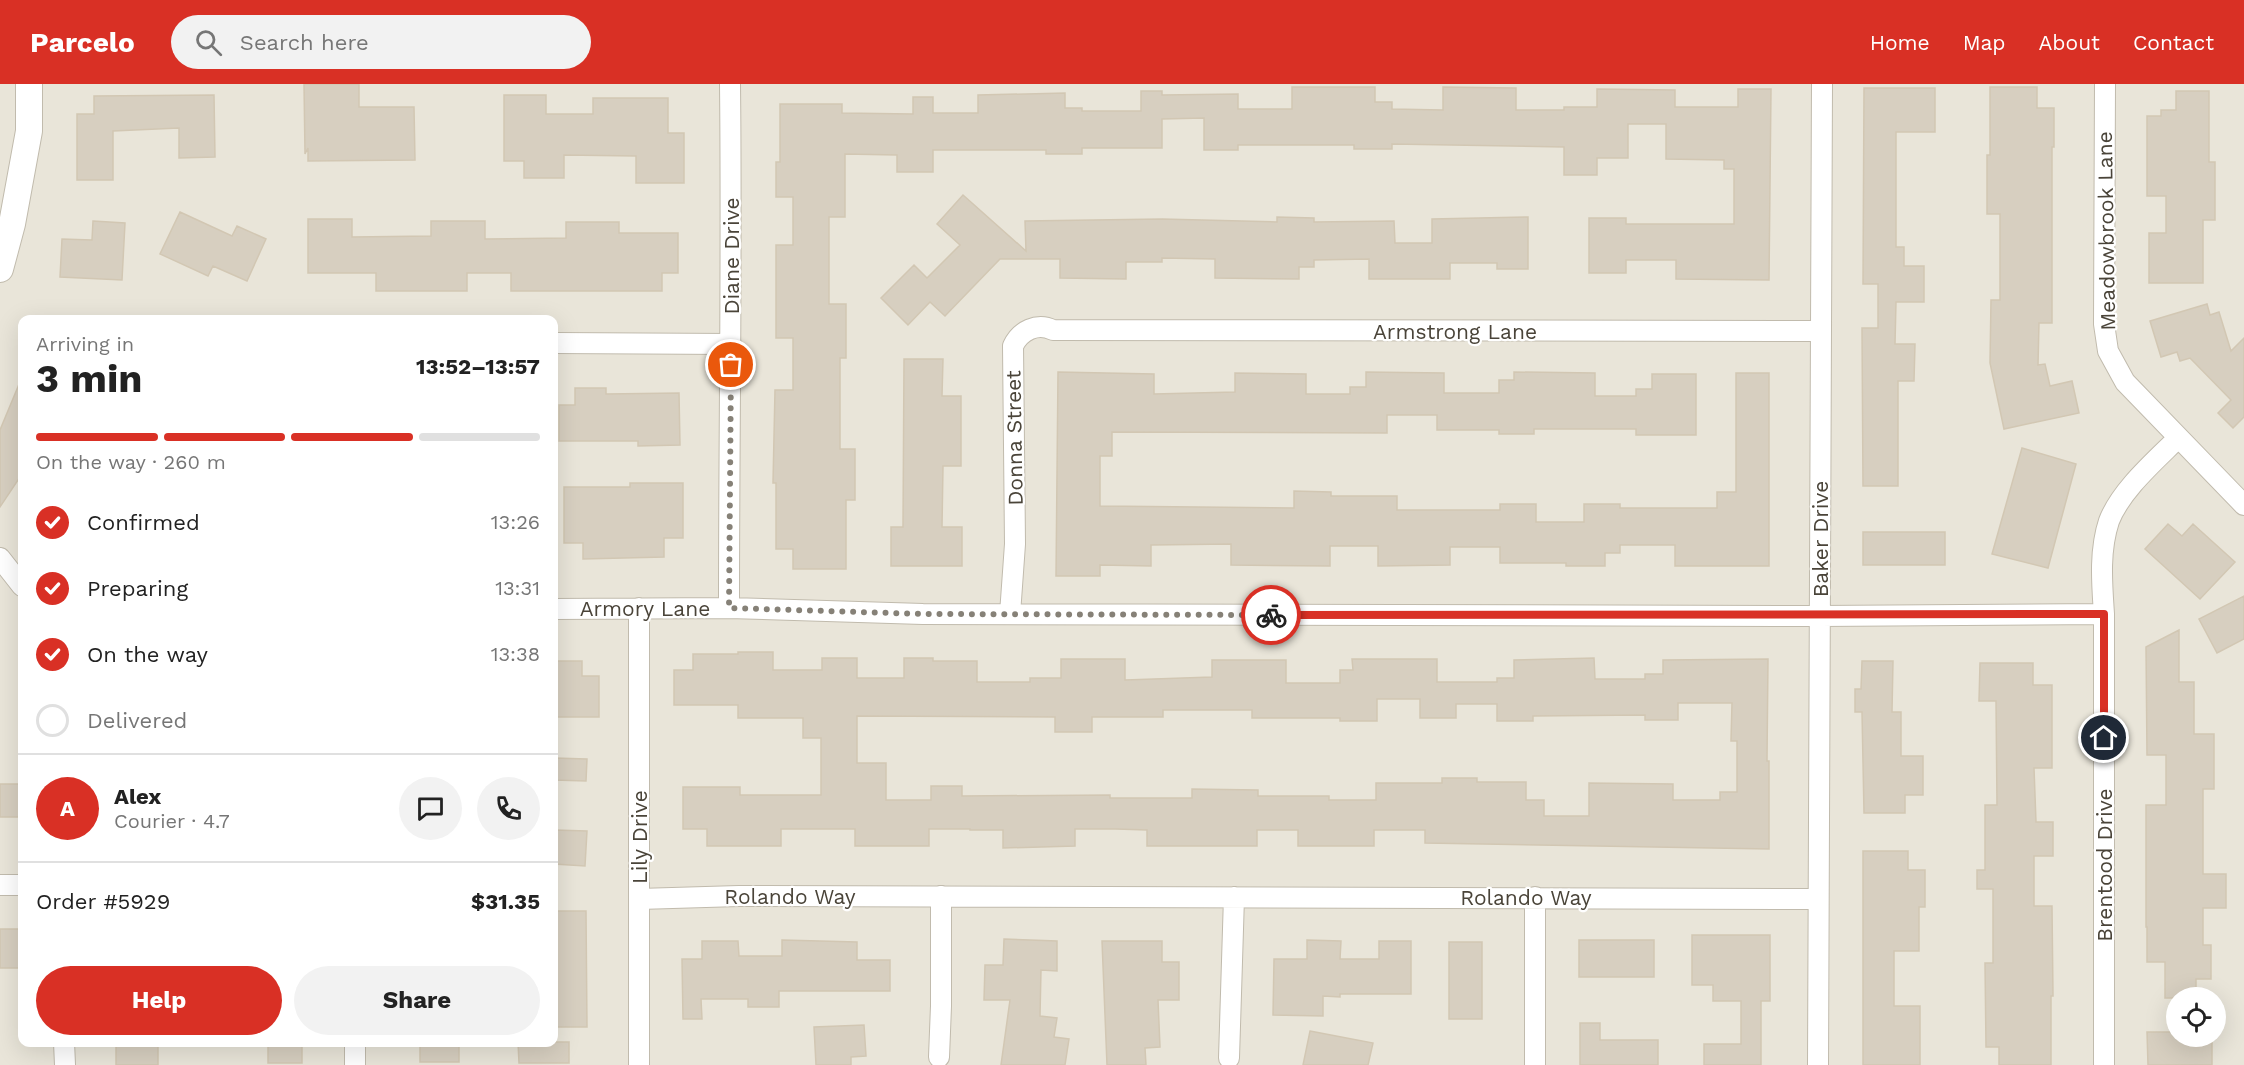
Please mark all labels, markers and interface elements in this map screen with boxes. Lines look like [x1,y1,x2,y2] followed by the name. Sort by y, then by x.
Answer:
[171,15,591,69] search box
[30,26,135,59] text: Parcelo
[192,26,225,59] icon: search
[240,30,369,55] text: Search here
[1870,30,1930,55] text: Home
[1963,30,2006,55] text: Map
[2039,30,2100,55] text: About
[2133,30,2214,55] text: Contact
[2092,131,2120,331] street label: Meadowbrook Lane
[719,197,744,315] street label: Diane Drive
[1373,319,1537,344] street label: Armstrong Lane
[36,332,134,356] text: Arriving in
[705,339,756,390] pin
[714,348,747,381] icon: bag
[416,354,540,379] text: 13:52–13:57
[36,356,143,401] text: 3 min
[1000,370,1028,506] street label: Donna Street
[36,450,226,474] text: On the way · 260 m
[1808,481,1833,597] street label: Baker Drive
[36,506,69,539] icon: check
[87,510,200,535] text: Confirmed
[491,510,540,534] text: 13:26
[36,572,69,605] icon: check
[87,576,188,601] text: Preparing
[495,576,540,600] text: 13:31
[1241,585,1301,645] courier
[580,596,710,621] street label: Armory Lane
[1255,599,1288,632] icon: bike
[36,638,69,671] icon: check
[87,642,208,667] text: On the way
[491,642,540,666] text: 13:38
[87,708,187,733] text: Delivered
[2078,712,2129,763] pin
[2087,721,2120,754] icon: home
[399,777,462,840] button: chat
[477,777,540,840] button: phone
[114,784,161,809] text: Alex
[2092,788,2117,942] street label: Brentood Drive
[627,790,652,884] street label: Lily Drive
[60,796,75,821] text: A
[114,809,230,833] text: Courier · 4.7
[724,884,856,909] street label: Rolando Way
[1460,885,1592,910] street label: Rolando Way
[36,889,170,914] text: Order #5929
[471,889,540,914] text: $31.35
[36,966,282,1035] button: Help
[294,966,540,1035] button: Share
[2166,987,2226,1047] map controls
[2166,987,2226,1047] button: locate

